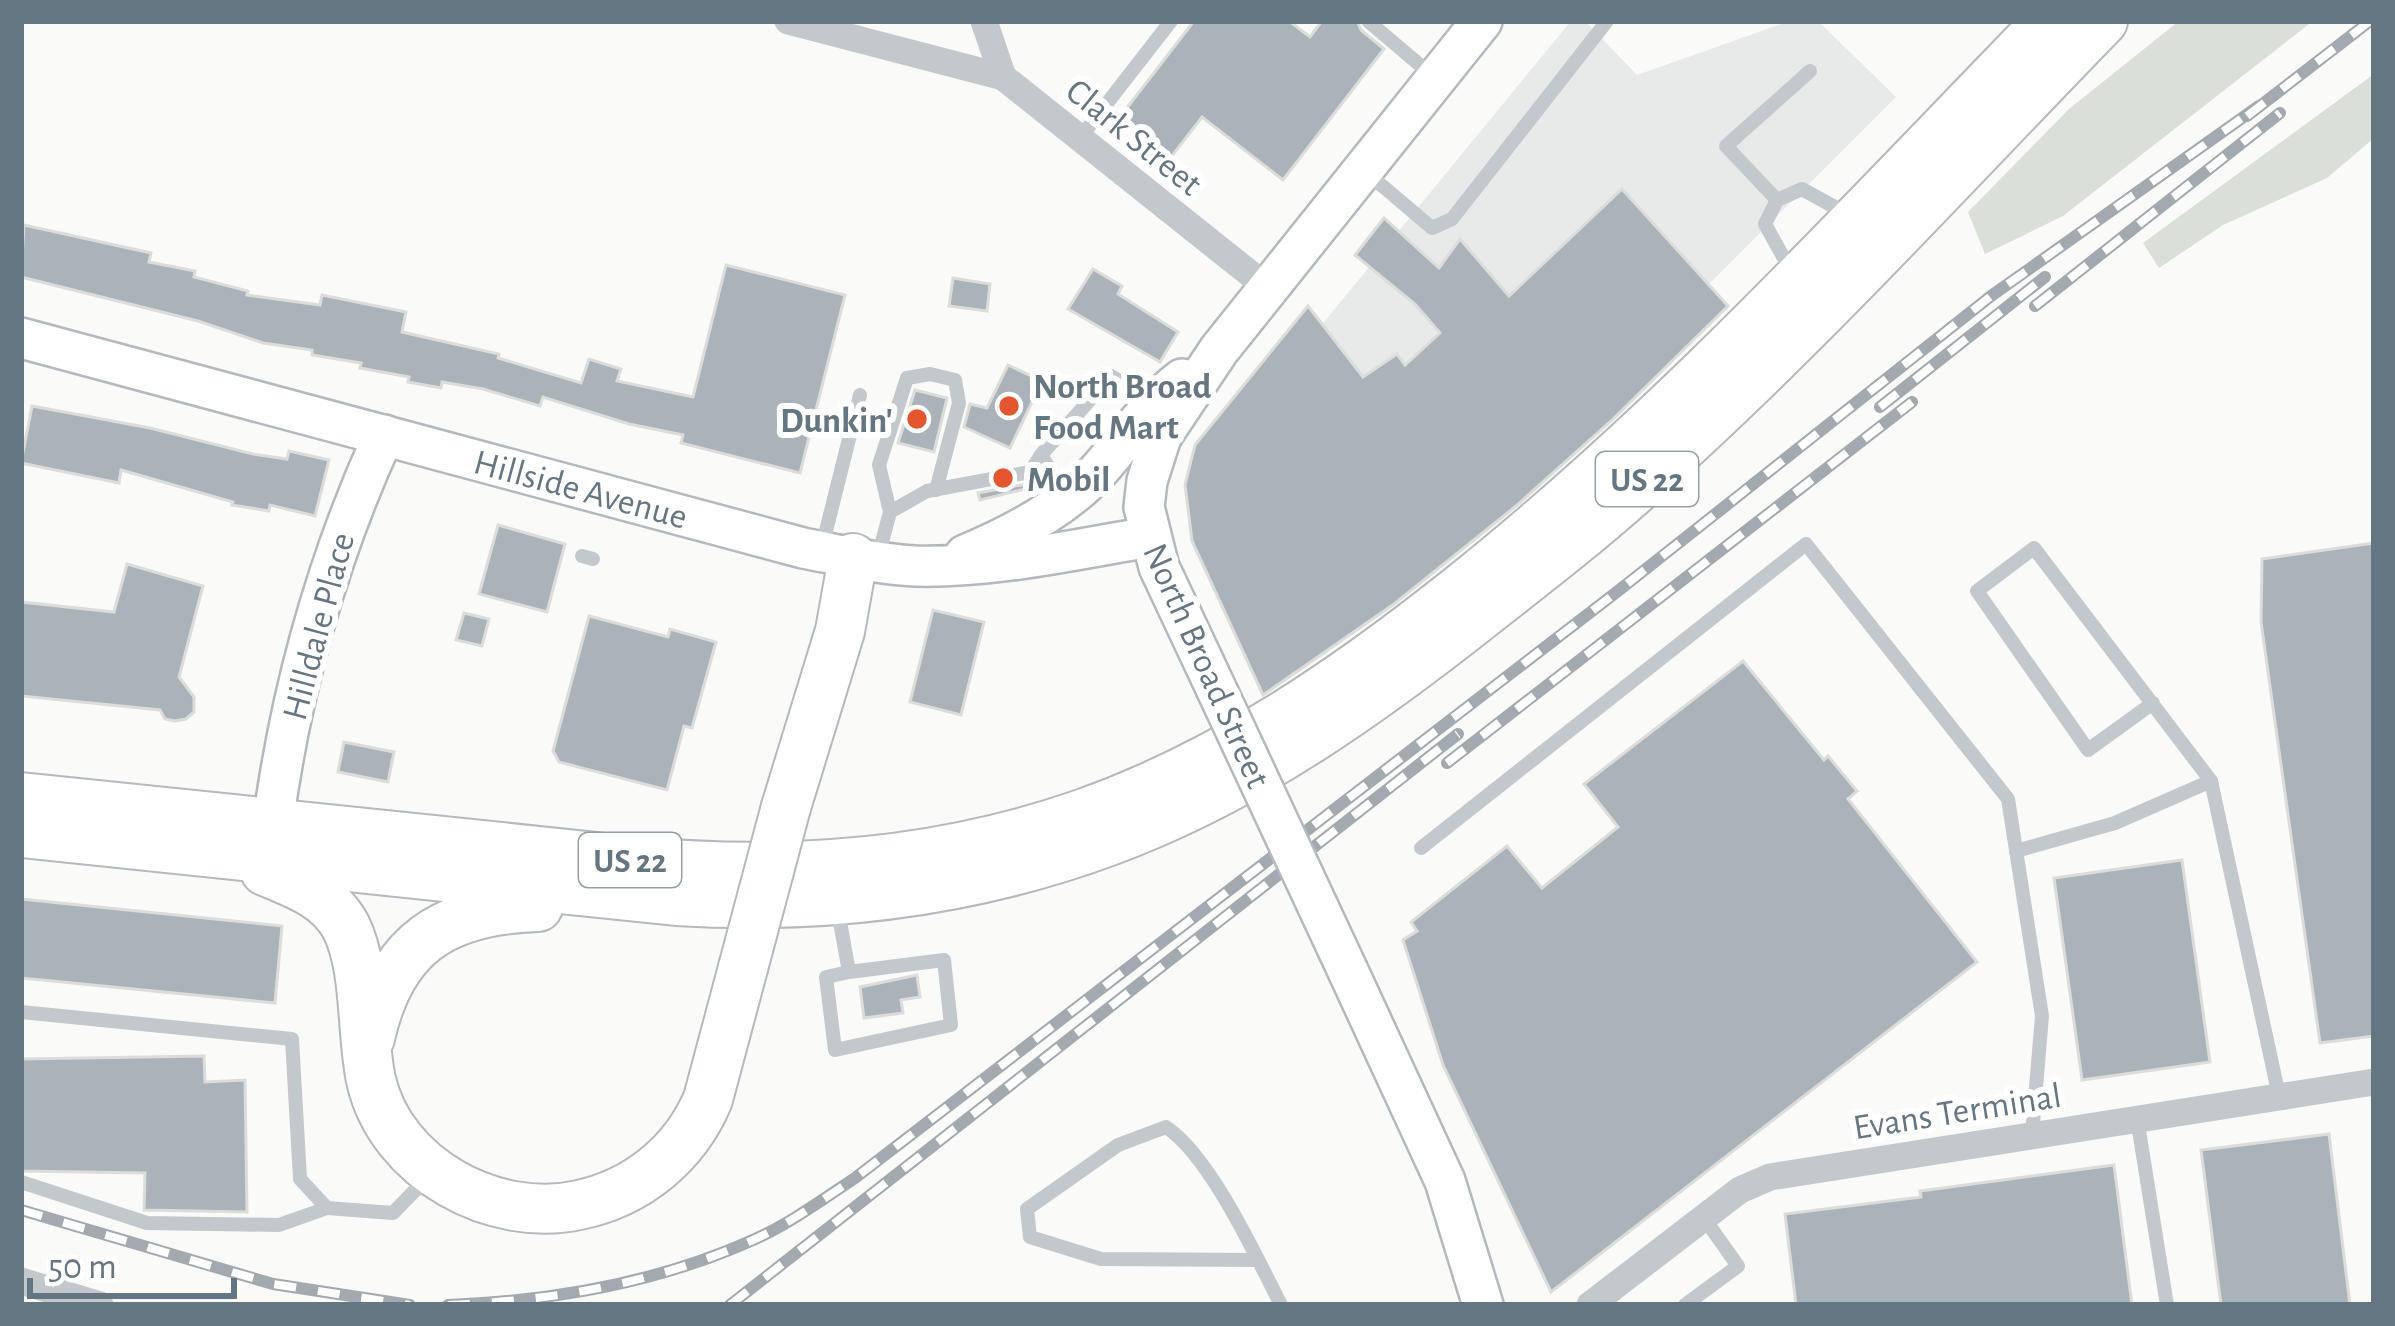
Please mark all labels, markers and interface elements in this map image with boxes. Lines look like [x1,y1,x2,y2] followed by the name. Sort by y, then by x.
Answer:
[1059,72,1209,203] street label: Clark Street
[1033,369,1212,446] place label: North Broad Food Mart
[996,393,1022,419] marker: North Broad Food Mart
[780,403,893,439] place label: Dunkin'
[904,406,930,432] marker: Dunkin'
[470,444,691,536] street label: Hillside Avenue
[1596,452,1698,506] road number: US 22
[1027,462,1111,498] place label: Mobil
[990,465,1016,491] marker: Mobil
[277,529,361,724] street label: Hilldale Place
[1136,538,1276,794] street label: North Broad Street
[579,833,681,887] road number: US 22
[1851,1078,2064,1146] street label: Evans Terminal
[30,1224,234,1298] scale bar
[48,1249,117,1285] text: 50 m

